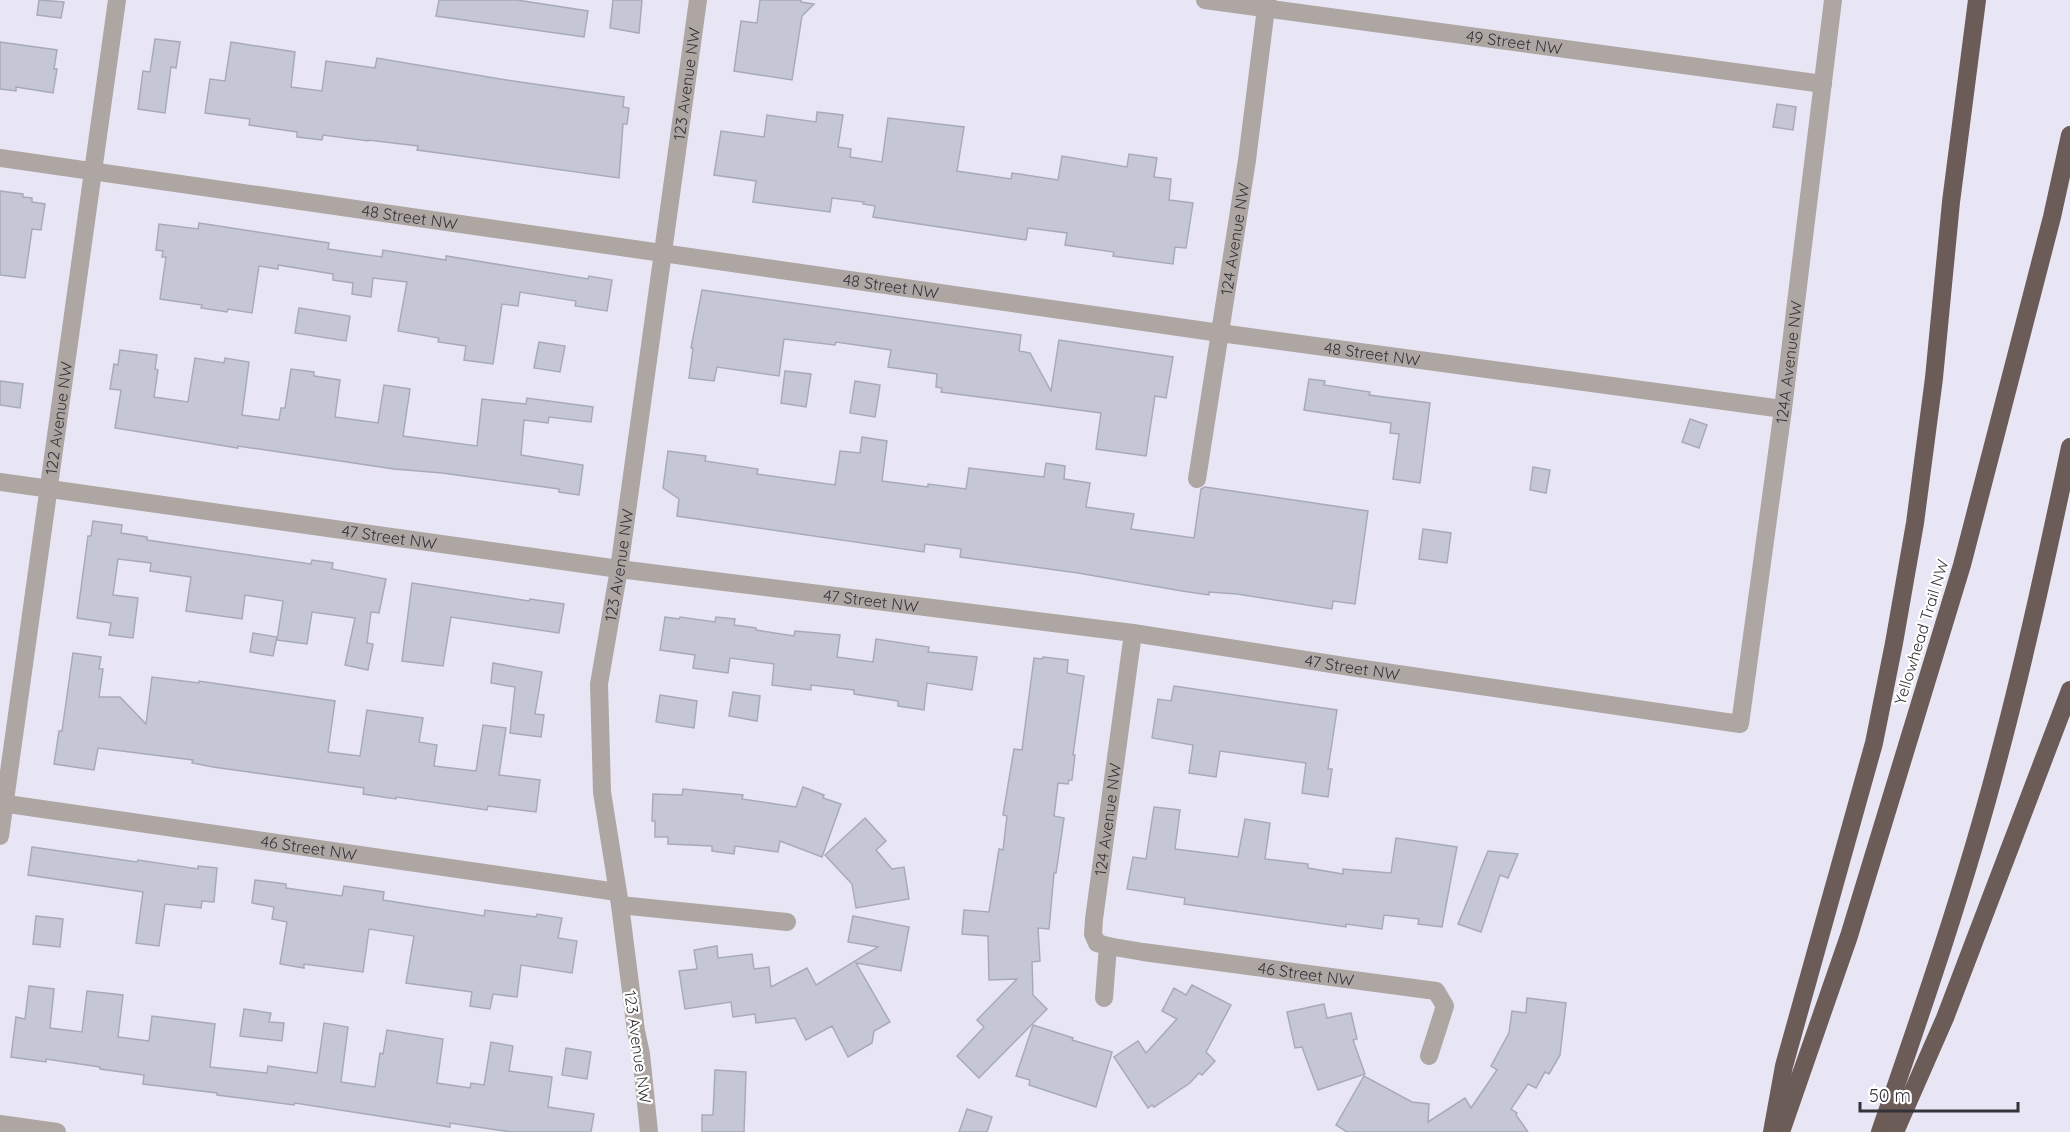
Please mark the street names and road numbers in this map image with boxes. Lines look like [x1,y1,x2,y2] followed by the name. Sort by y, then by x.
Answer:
[669,26,704,142] street label: 123 Avenue NW
[1465,26,1563,58] street label: 49 Street NW
[1216,181,1253,297] street label: 124 Avenue NW
[361,200,459,234] street label: 48 Street NW
[842,269,940,303] street label: 48 Street NW
[1771,299,1806,425] street label: 124A Avenue NW
[1323,337,1421,370] street label: 48 Street NW
[41,360,76,476] street label: 122 Avenue NW
[600,507,637,623] street label: 123 Avenue NW
[340,520,438,553] street label: 47 Street NW
[1889,557,1953,707] street label: Yellowhead Trail NW
[822,585,920,616] street label: 47 Street NW
[1303,650,1401,684] street label: 47 Street NW
[1090,762,1125,877] street label: 124 Avenue NW
[260,831,358,864] street label: 46 Street NW
[1257,957,1355,990] street label: 46 Street NW
[620,989,656,1105] street label: 123 Avenue NW

